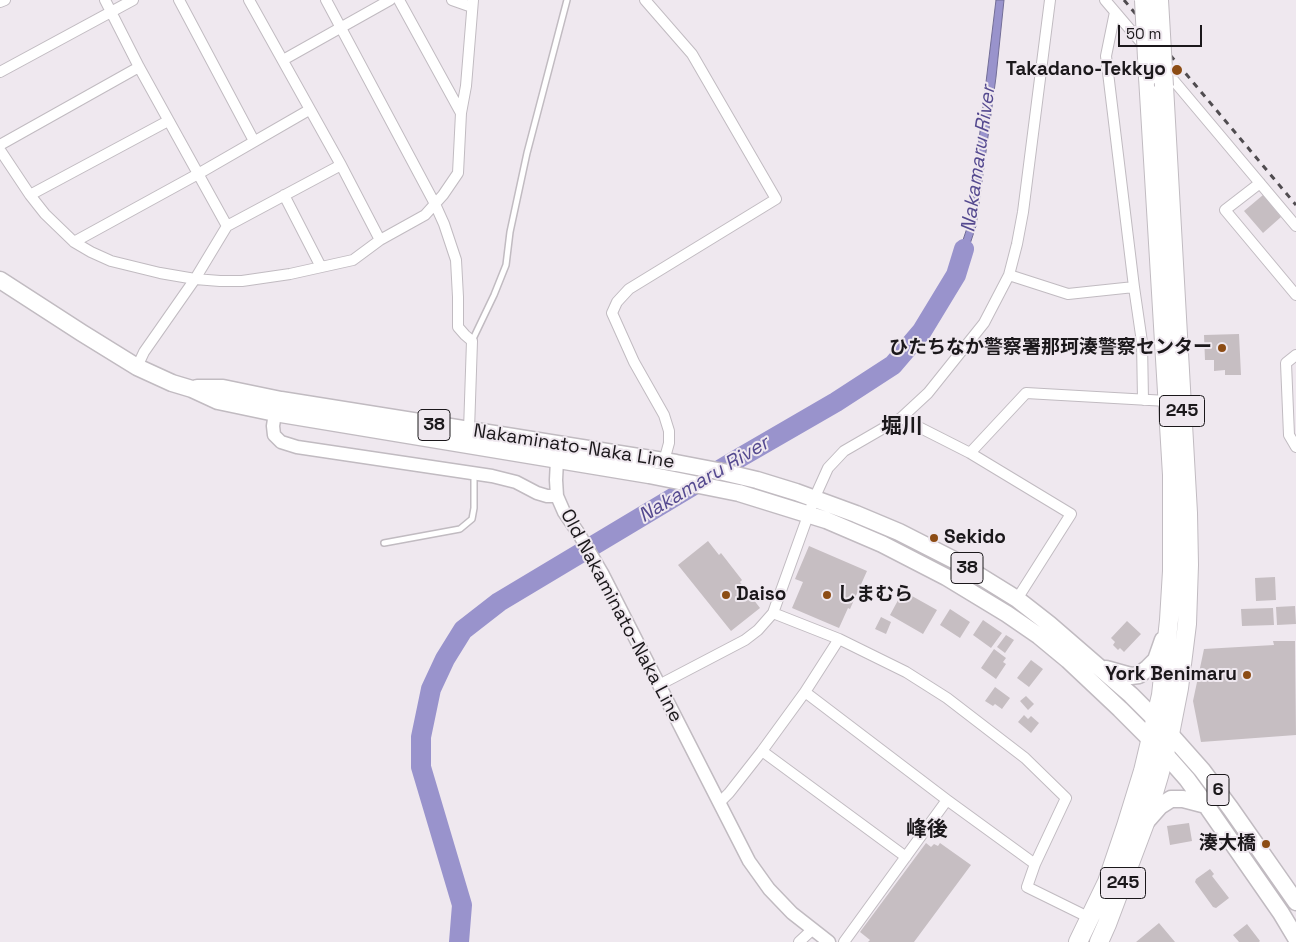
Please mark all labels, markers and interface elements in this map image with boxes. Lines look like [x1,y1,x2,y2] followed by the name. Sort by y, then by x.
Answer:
[1121,15,1205,47] scale bar
[1126,24,1161,43] text: 50 m
[1006,59,1166,81] place label: Takadano-Tekkyo
[1170,63,1184,77] marker: Takadano-Tekkyo
[957,84,1001,234] water label: Nakamaru River
[889,337,1212,359] place label: ひたちなか警察署那珂湊警察センター
[1216,342,1228,354] marker: ひたちなか警察署那珂湊警察センター
[1160,396,1204,426] road number: 245
[418,410,450,440] road number: 38
[881,414,923,440] district label: 堀川
[472,420,676,474] street label: Nakaminato-Naka Line
[635,432,773,528] water label: Nakamaru River
[555,506,687,726] street label: Old Nakaminato-Naka Line
[944,527,1006,549] place label: Sekido
[928,532,940,544] marker: Sekido
[951,552,983,584] road number: 38
[736,584,786,606] place label: Daiso
[837,584,913,606] place label: しまむら
[720,589,732,601] marker: Daiso
[821,589,833,601] marker: しまむら
[1105,664,1237,686] place label: York Benimaru
[1241,669,1253,681] marker: York Benimaru
[1207,774,1229,806] road number: 6
[906,817,948,843] district label: 峰後
[1199,833,1256,855] place label: 湊大橋
[1260,838,1272,850] marker: 湊大橋
[1100,868,1146,898] road number: 245

